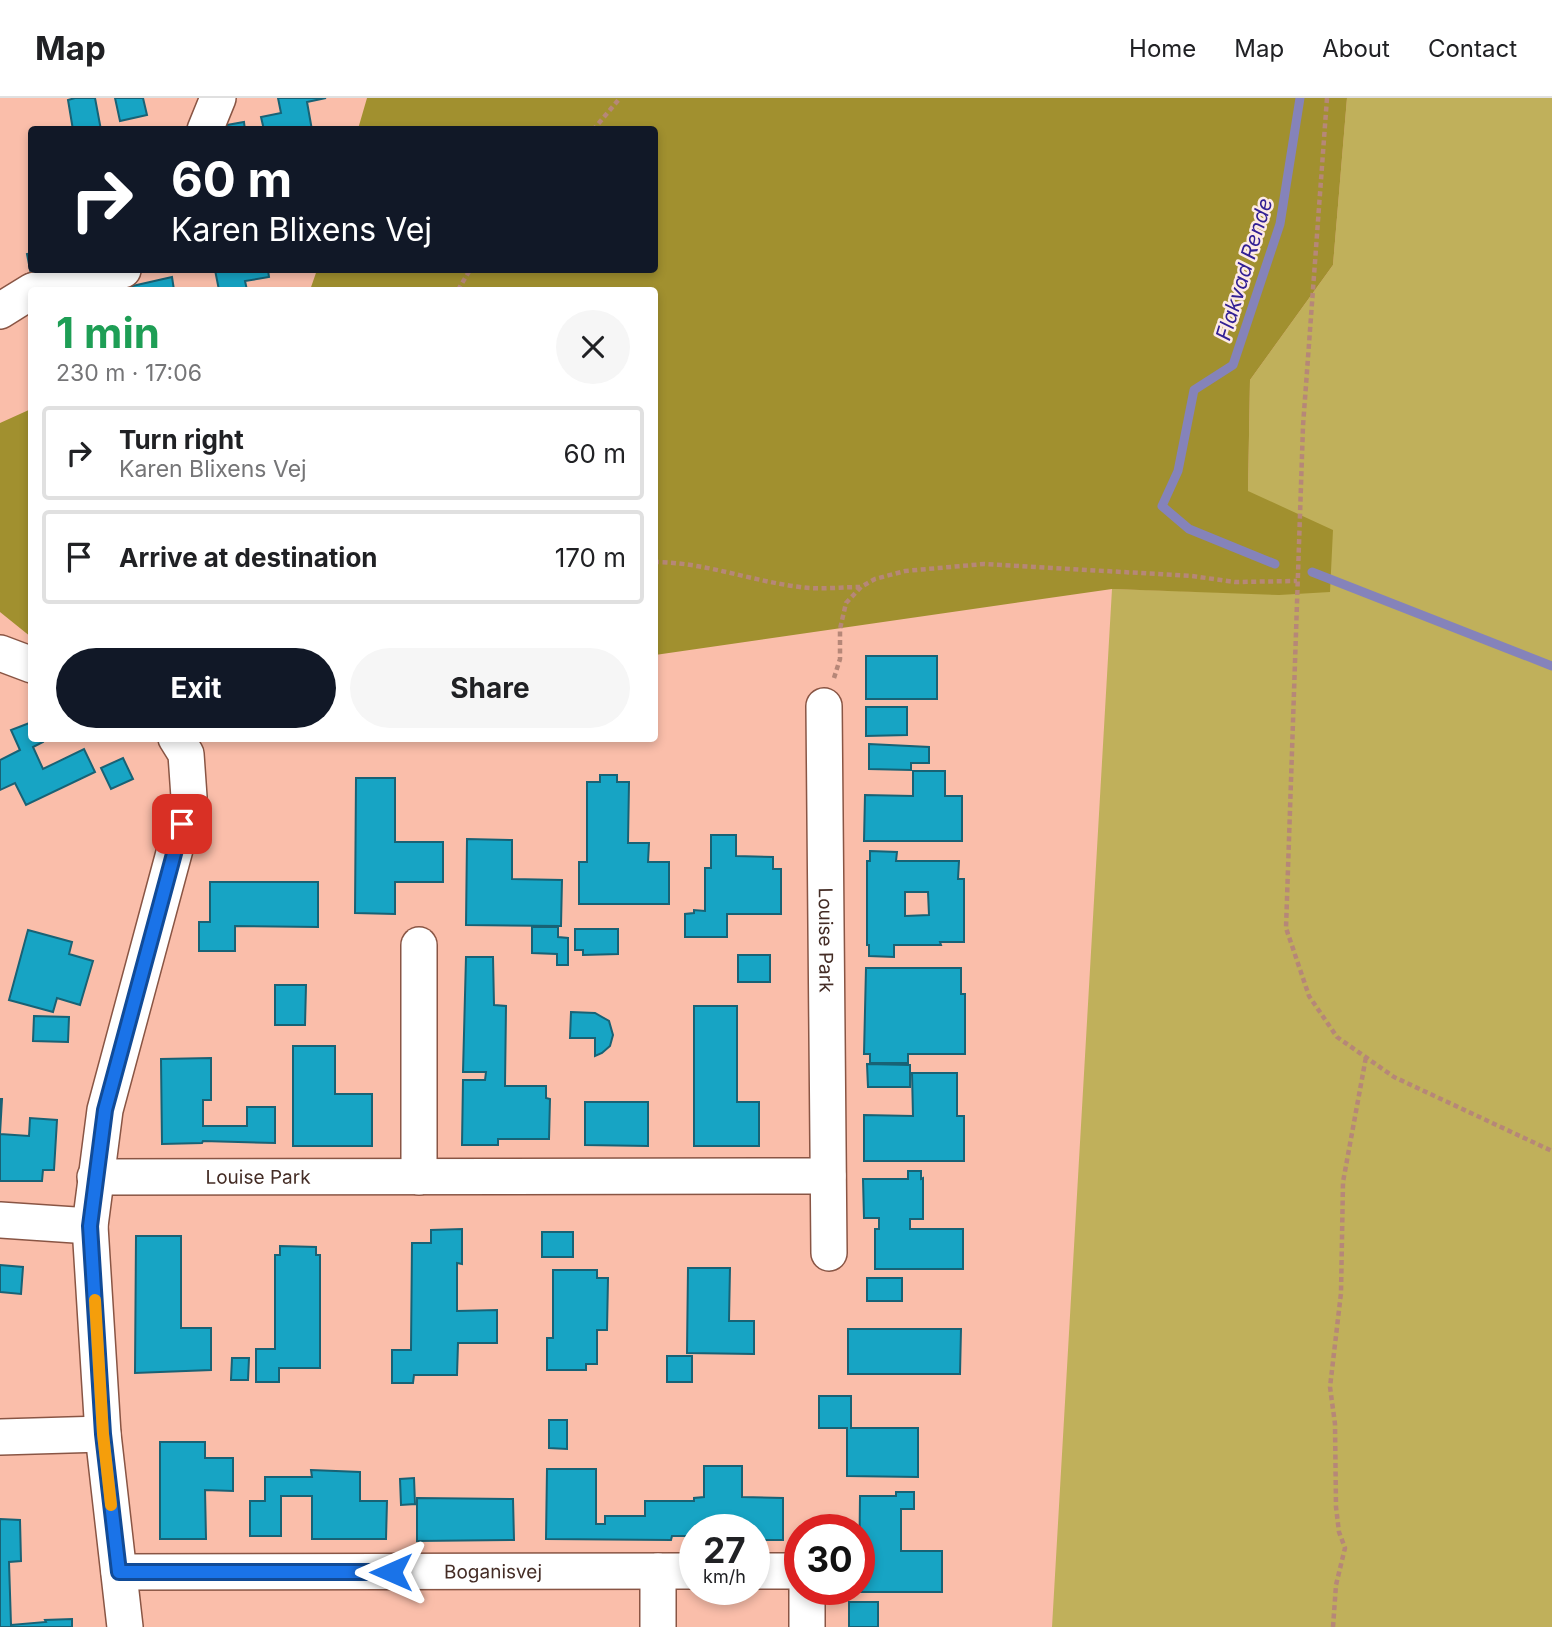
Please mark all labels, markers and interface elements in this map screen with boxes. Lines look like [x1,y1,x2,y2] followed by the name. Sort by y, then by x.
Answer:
[35,28,106,68] text: Map
[1129,34,1196,63] text: Home
[1234,34,1284,63] text: Map
[1322,34,1390,63] text: About
[1428,34,1517,63] text: Contact
[171,150,292,209] text: 60 m
[56,154,147,245] icon: right
[1210,195,1278,343] water label: Flakvad Rende
[171,210,432,249] text: Karen Blixens Vej
[56,307,160,358] text: 1 min
[556,310,630,384] button: close
[56,359,202,387] text: 230 m · 17:06
[119,424,244,455] text: Turn right
[60,434,98,472] icon: right
[563,438,626,469] text: 60 m
[119,455,307,483] text: Karen Blixens Vej
[60,538,98,576] icon: arrive
[119,542,378,573] text: Arrive at destination
[555,542,626,573] text: 170 m
[56,648,336,728] button: Exit
[350,648,630,728] button: Share
[152,794,212,854] pin
[163,805,201,843] icon: arrive
[814,887,838,993] street label: Louise Park
[205,1165,311,1188] street label: Louise Park
[784,1514,875,1605] speed limit sign: 30
[703,1529,746,1571] text: 27
[354,1535,428,1609] position arrow
[444,1560,542,1583] street label: Boganisvej
[703,1566,746,1587] text: km/h

